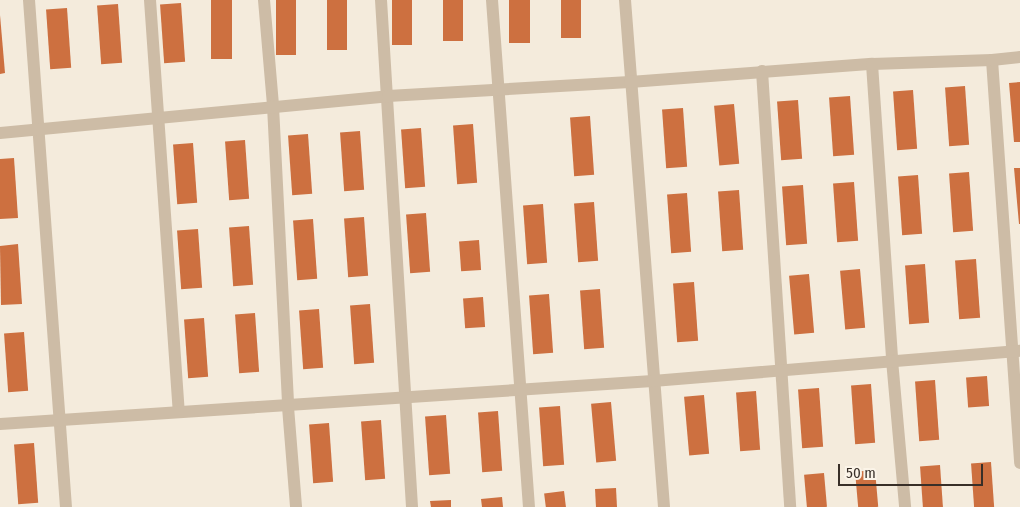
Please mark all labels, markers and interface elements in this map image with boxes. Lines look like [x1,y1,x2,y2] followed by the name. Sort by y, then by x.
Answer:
[840,454,985,486] scale bar
[846,464,876,482] text: 50 m

